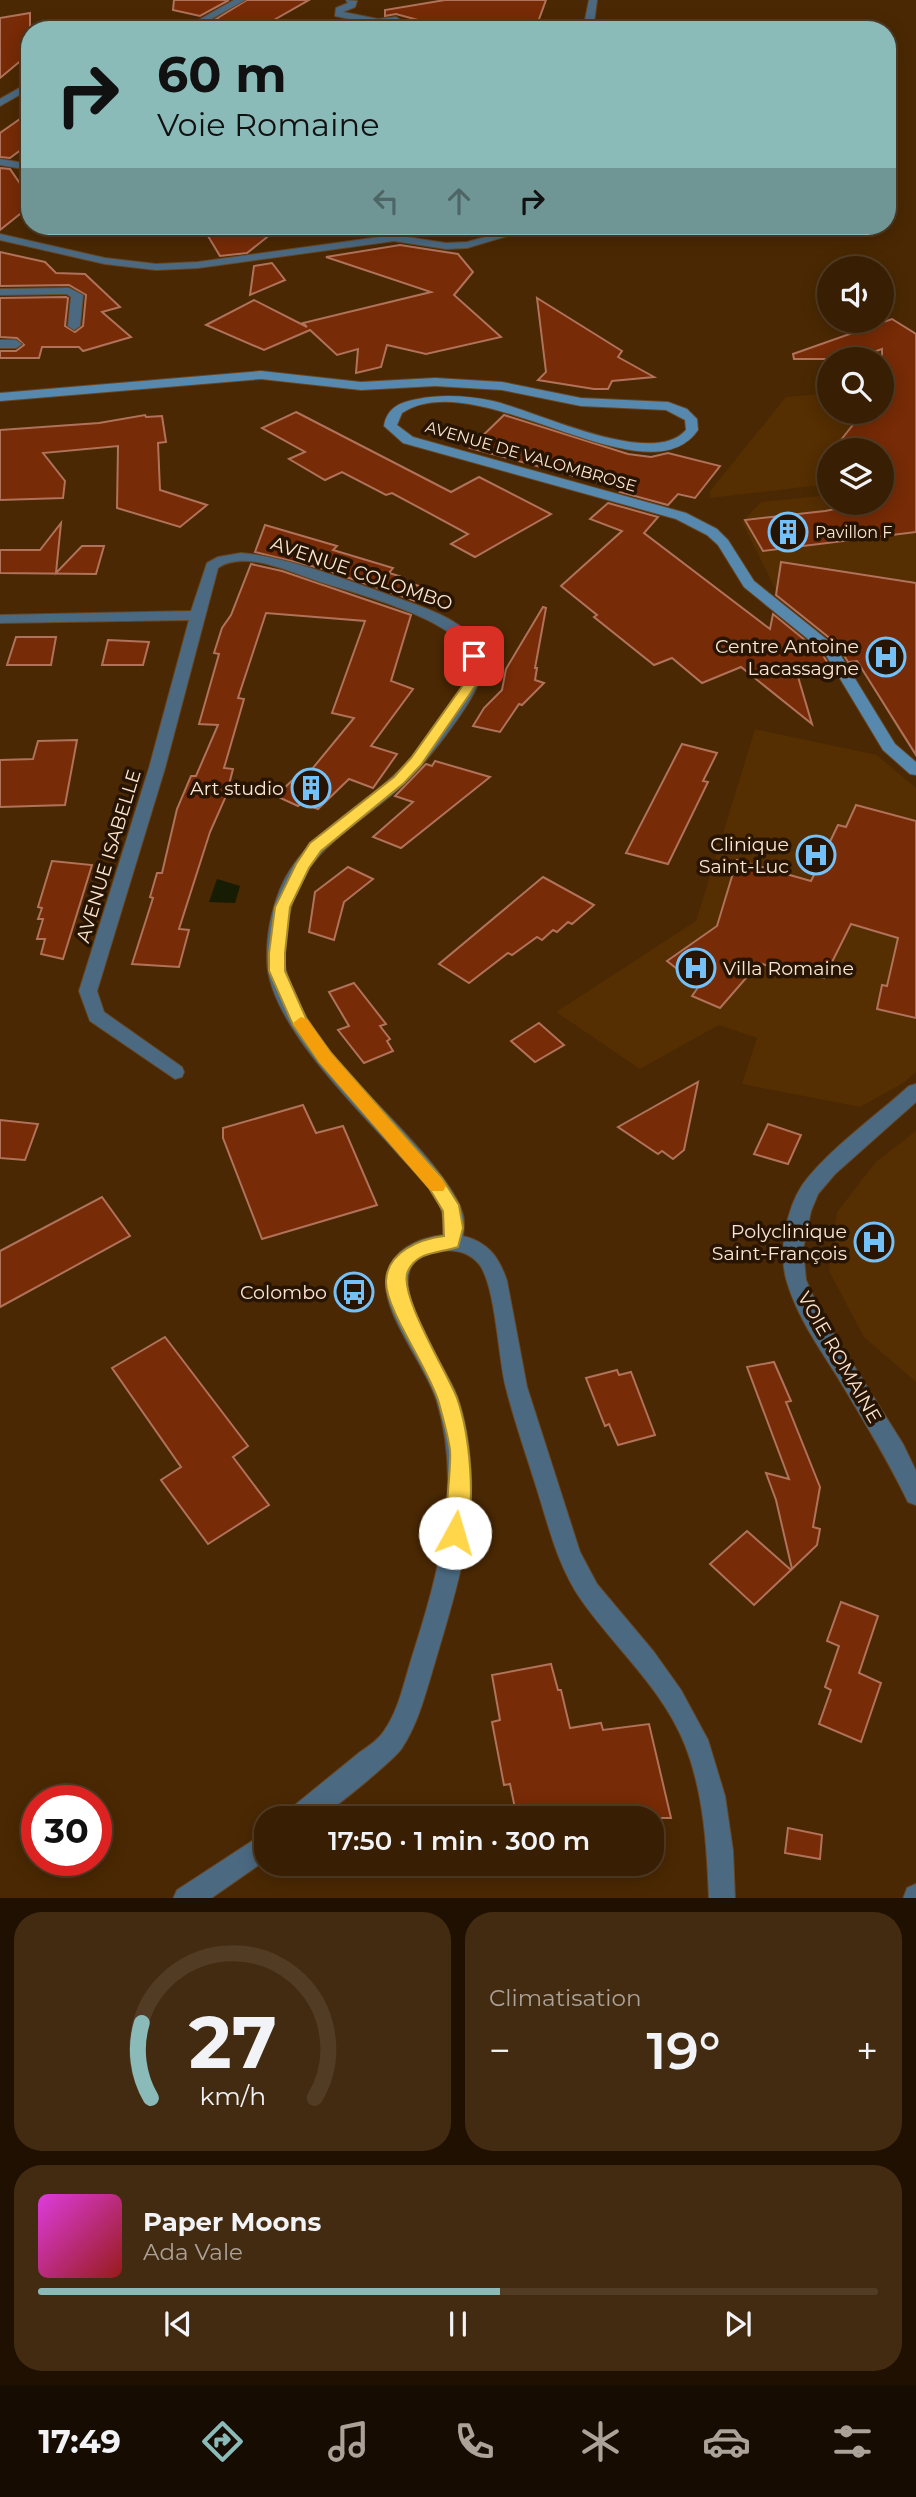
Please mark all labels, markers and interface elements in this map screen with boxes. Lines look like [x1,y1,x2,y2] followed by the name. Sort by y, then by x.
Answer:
[157,45,287,104] text: 60 m
[42,49,133,140] icon: right
[157,105,380,144] text: Voie Romaine
[367,182,405,220] icon: left
[440,182,478,220] icon: ahead
[513,182,551,220] icon: right
[817,256,894,515] map controls
[817,256,894,333] button: sound
[817,347,894,424] button: search
[423,417,639,496] street label: AVENUE DE VALOMBROSE
[817,438,894,515] button: layers
[767,511,809,553] building icon: Pavillon F
[815,523,892,542] place label: Pavillon F
[268,532,456,615] street label: AVENUE COLOMBO
[444,626,504,686] pin
[715,635,859,680] place label: Centre Antoine Lacassagne
[865,636,907,678] hospital icon: Centre Antoine Lacassagne
[455,637,493,675] icon: arrive
[71,767,146,946] street label: AVENUE ISABELLE
[290,767,332,809] building icon: Art studio
[190,777,284,800] place label: Art studio
[699,833,789,878] place label: Clinique Saint-Luc
[795,834,837,876] hospital icon: Clinique Saint-Luc
[675,947,717,989] hospital icon: Villa Romaine
[723,957,854,980] place label: Villa Romaine
[712,1220,847,1265] place label: Polyclinique Saint-François
[853,1221,895,1263] hospital icon: Polyclinique Saint-François
[333,1271,375,1313] bus stop icon: Colombo
[240,1281,327,1304] place label: Colombo
[793,1288,886,1427] street label: VOIE ROMAINE
[418,1496,492,1570] position arrow
[21,1785,112,1876] speed limit sign: 30
[328,1825,590,1857] text: 17:50 · 1 min · 300 m
[489,1984,641,2012] text: Climatisation
[188,1998,277,2086] text: 27
[646,2019,721,2082] text: 19°
[489,2027,511,2074] text: −
[856,2027,878,2074] text: +
[199,2080,266,2110] text: km/h
[143,2206,321,2238] text: Paper Moons
[143,2238,243,2266] text: Ada Vale
[159,2305,197,2343] icon: previous
[439,2305,477,2343] icon: pause
[719,2305,757,2343] icon: next
[198,2417,247,2466] icon: directions
[324,2417,373,2466] icon: music
[450,2417,499,2466] icon: phone
[576,2417,625,2466] icon: climate
[702,2417,751,2466] icon: car
[828,2417,877,2466] icon: filters
[39,2422,121,2461] text: 17:49

